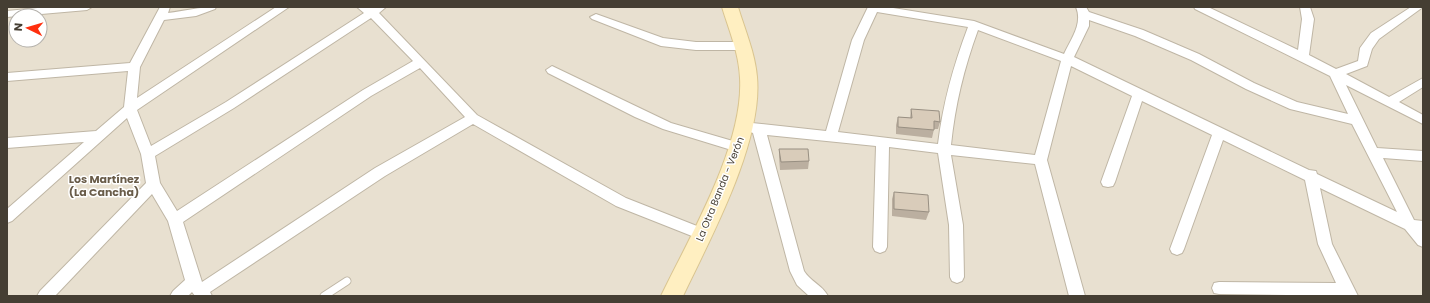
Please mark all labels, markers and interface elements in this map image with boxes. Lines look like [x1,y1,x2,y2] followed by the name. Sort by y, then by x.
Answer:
[8,8,48,48] north arrow
[10,22,26,32] text: N
[692,134,748,244] street label: La Otra Banda - Verón
[69,171,140,200] district label: Los Martínez (La Cancha)

